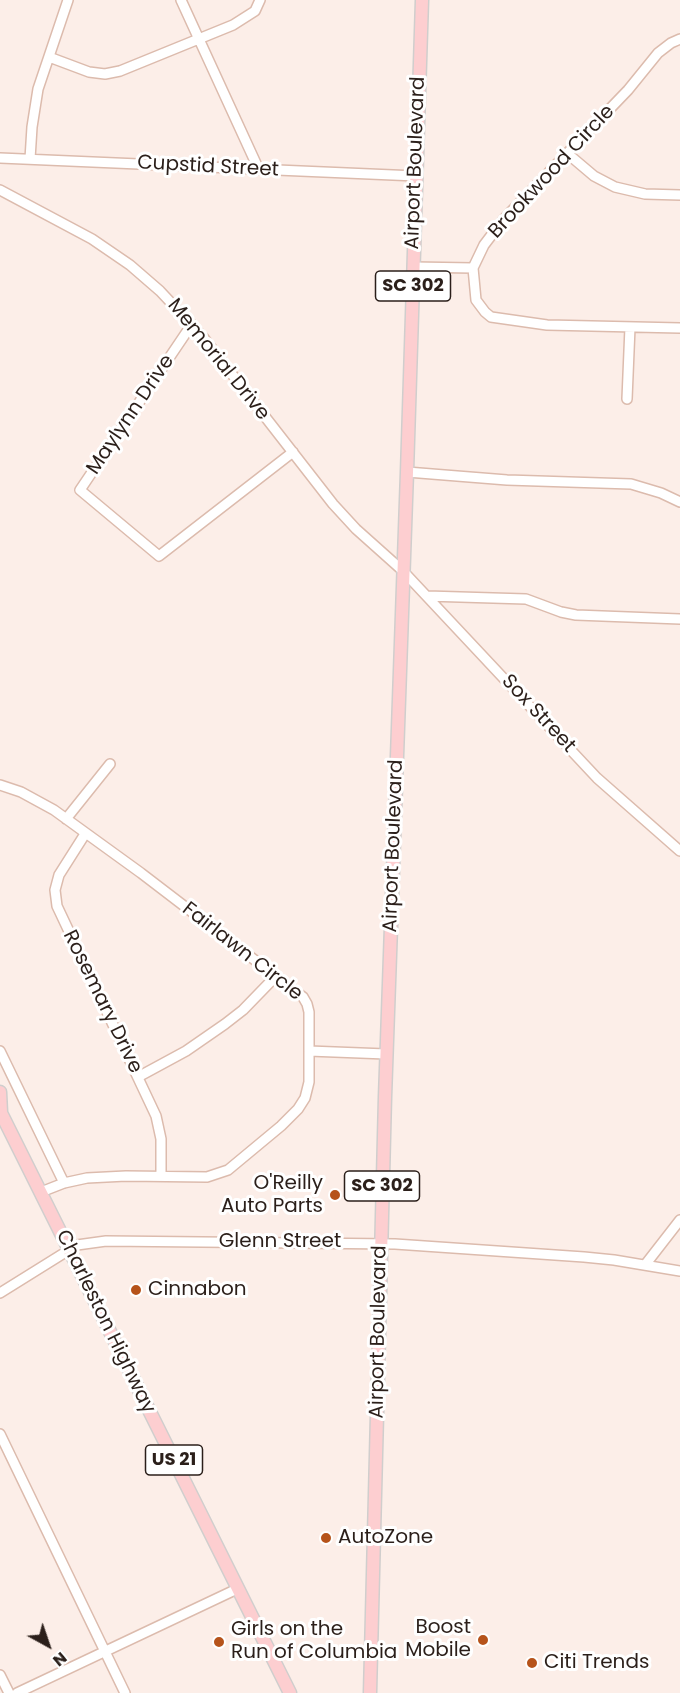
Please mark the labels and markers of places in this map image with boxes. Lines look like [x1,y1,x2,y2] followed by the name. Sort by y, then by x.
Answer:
[221,1172,323,1219] place label: O'Reilly Auto Parts
[328,1188,342,1202] marker: O'Reilly Auto Parts
[148,1278,247,1302] place label: Cinnabon
[129,1283,143,1297] marker: Cinnabon
[338,1526,433,1550] place label: AutoZone
[319,1531,333,1545] marker: AutoZone
[405,1616,471,1663] place label: Boost Mobile
[231,1618,397,1665] place label: Girls on the Run of Columbia
[476,1633,490,1647] marker: Boost Mobile
[212,1635,226,1649] marker: Girls on the Run of Columbia
[544,1651,649,1675] place label: Citi Trends
[525,1656,539,1670] marker: Citi Trends

